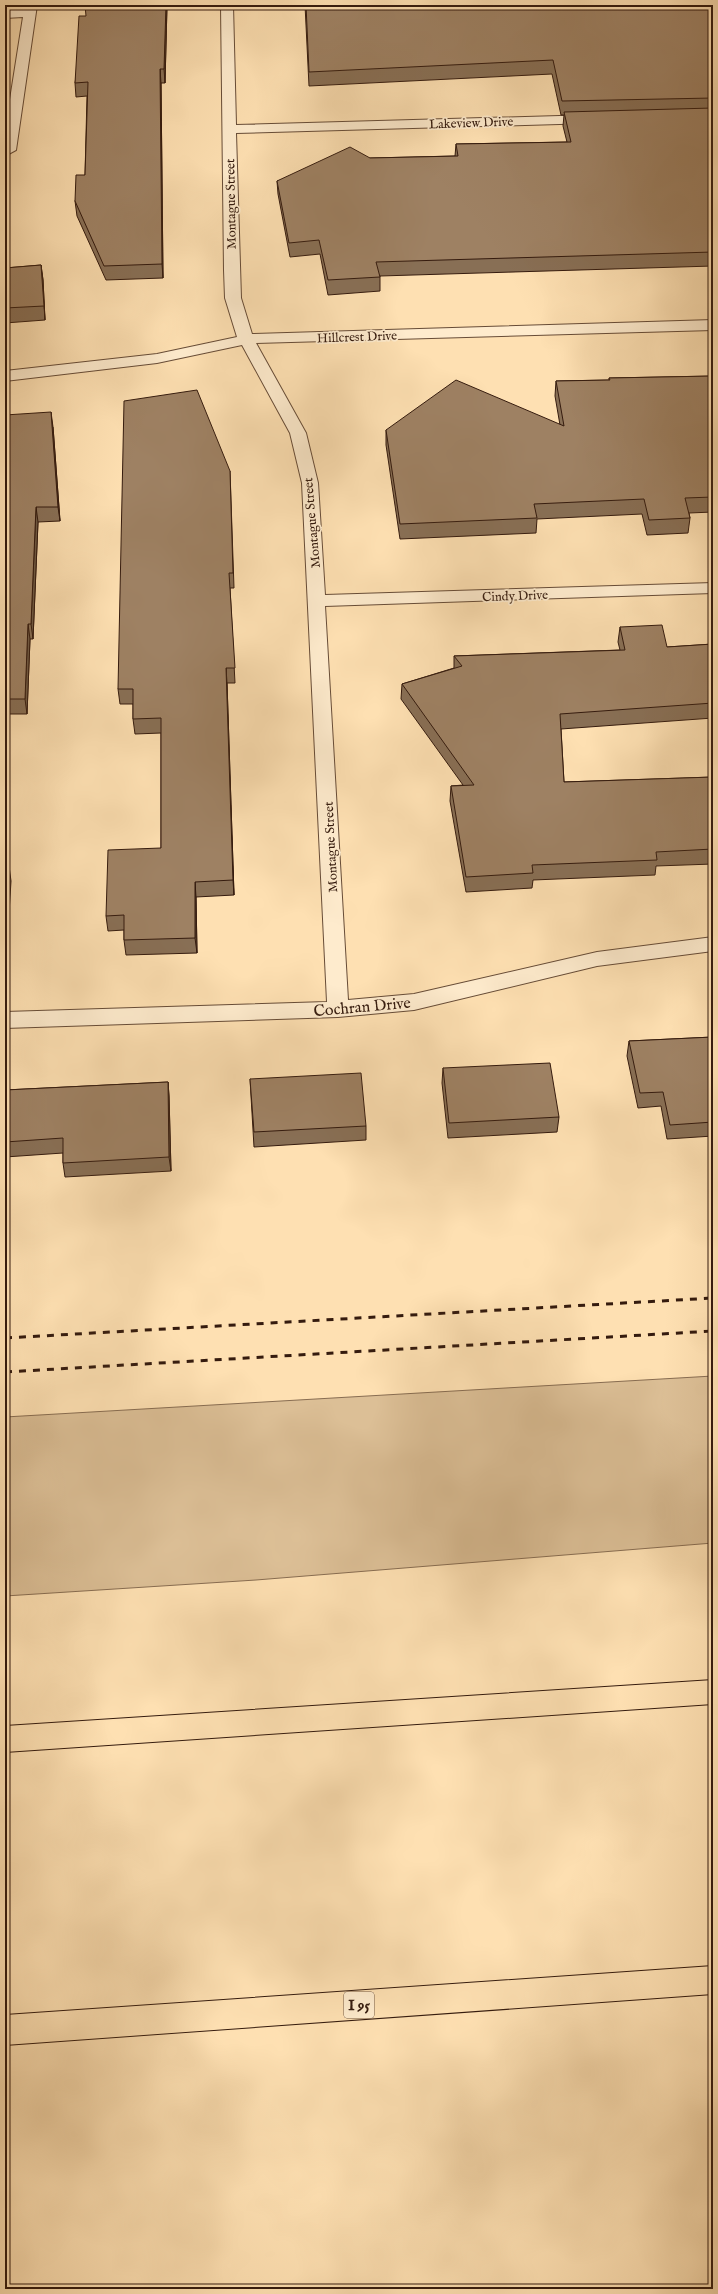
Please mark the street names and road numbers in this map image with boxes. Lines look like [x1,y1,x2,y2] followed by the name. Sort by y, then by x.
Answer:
[429,114,514,133] street label: Lakeview Drive
[222,158,241,250] street label: Montague Street
[317,328,397,347] street label: Hillcrest Drive
[300,476,325,569] street label: Montague Street
[482,587,548,606] street label: Cindy Drive
[321,801,342,893] street label: Montague Street
[313,994,412,1022] street label: Cochran Drive
[344,1992,374,2018] road number: I 95

